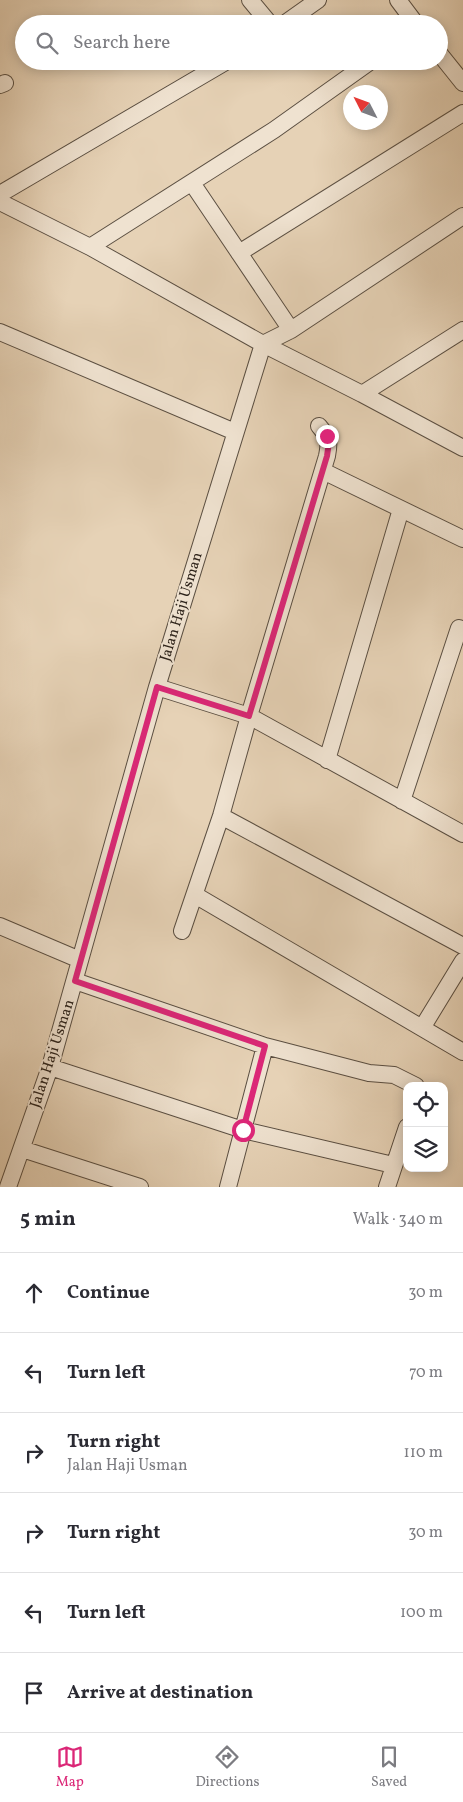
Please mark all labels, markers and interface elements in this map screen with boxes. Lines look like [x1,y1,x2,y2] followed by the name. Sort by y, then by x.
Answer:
[15,15,448,70] search box
[33,29,61,57] icon: search
[73,30,170,56] text: Search here
[343,85,388,130] north arrow
[316,425,339,448] route end
[155,550,209,664] street label: Jalan Haji Usman
[26,997,80,1111] street label: Jalan Haji Usman
[403,1082,448,1172] map controls
[403,1082,448,1127] button: locate
[232,1119,255,1142] route start
[403,1127,448,1172] button: layers
[20,1205,76,1234] text: 5 min
[353,1209,443,1231] text: Walk · 340 m
[20,1279,48,1307] icon: ahead
[67,1280,150,1306] text: Continue
[408,1282,443,1304] text: 30 m
[20,1359,48,1387] icon: left
[67,1360,146,1386] text: Turn left
[409,1362,443,1384] text: 70 m
[67,1429,160,1455] text: Turn right
[20,1439,48,1467] icon: right
[404,1442,443,1464] text: 110 m
[67,1455,188,1477] text: Jalan Haji Usman
[20,1519,48,1547] icon: right
[67,1520,160,1546] text: Turn right
[408,1522,443,1544] text: 30 m
[20,1599,48,1627] icon: left
[67,1600,146,1626] text: Turn left
[400,1602,443,1624] text: 100 m
[20,1679,48,1707] icon: arrive
[67,1680,253,1706] text: Arrive at destination
[56,1743,84,1792] tab: Map
[195,1743,260,1792] tab: Directions
[371,1743,407,1792] tab: Saved

